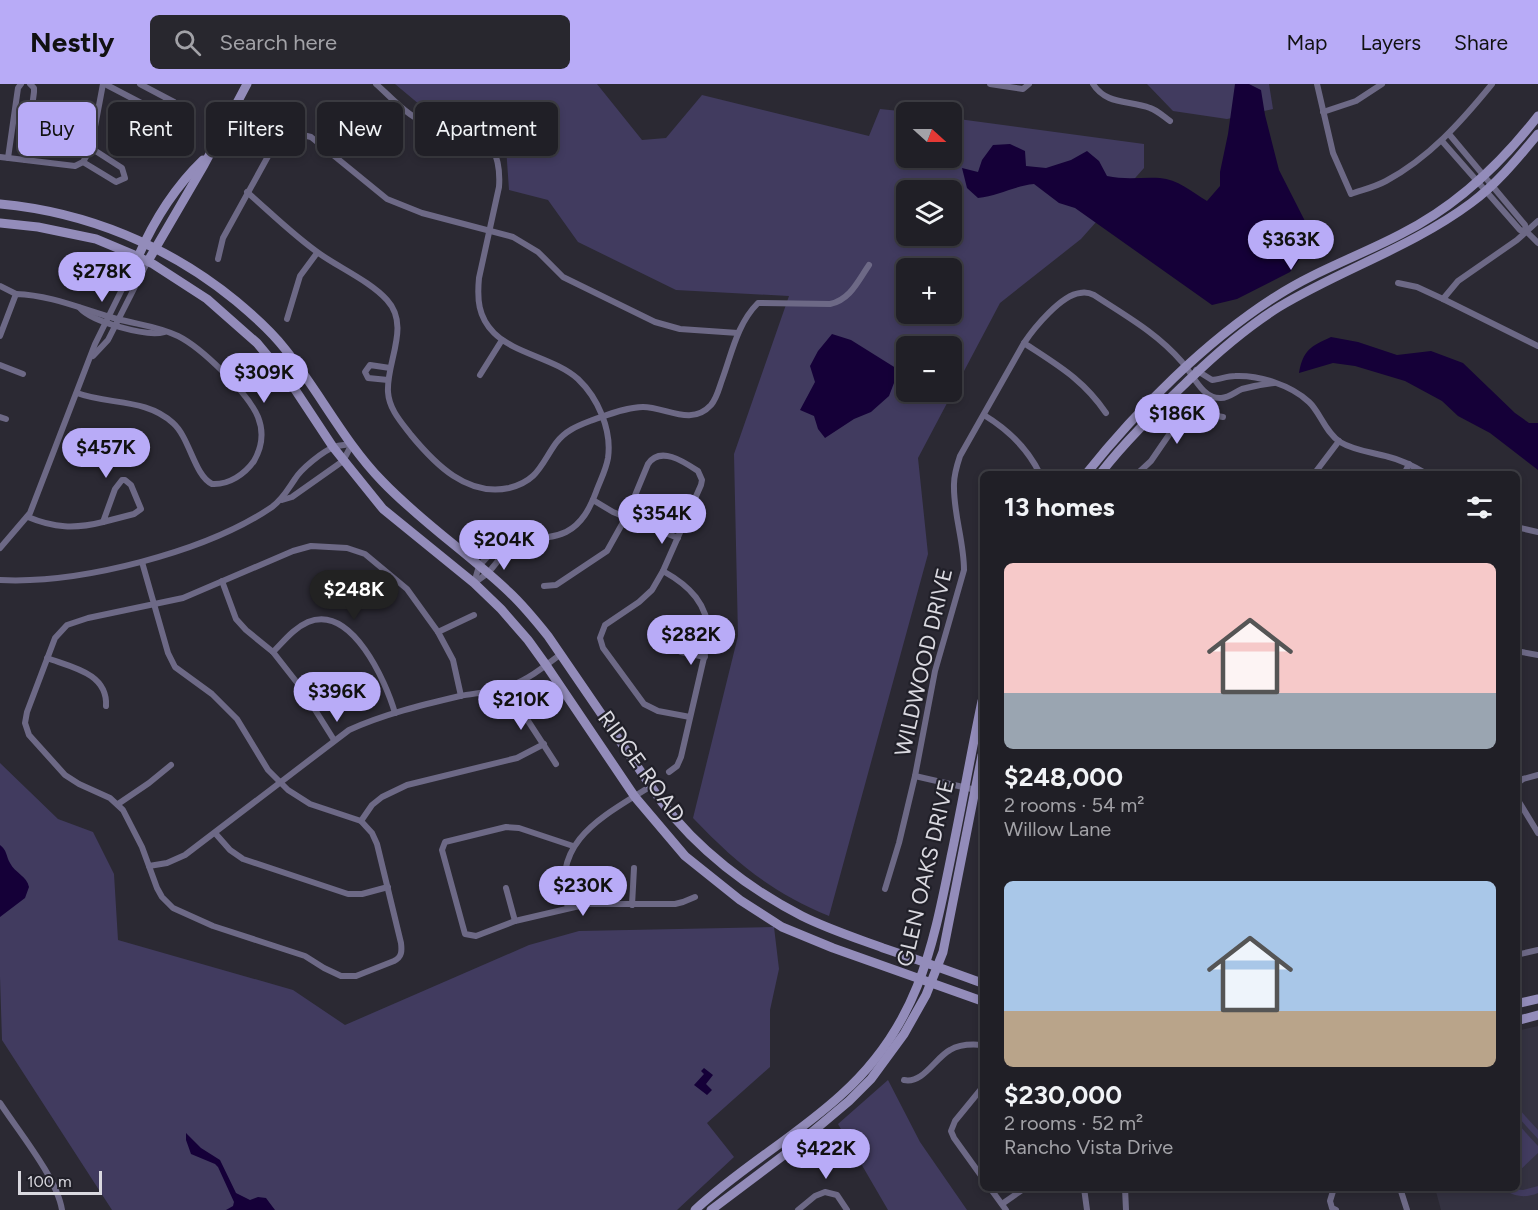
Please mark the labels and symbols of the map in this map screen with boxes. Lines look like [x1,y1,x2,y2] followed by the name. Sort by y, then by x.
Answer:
[896,102,962,168] north arrow
[1249,220,1333,271] pin: $363K
[60,252,144,303] pin: $278K
[222,353,306,404] pin: $309K
[1135,394,1219,445] pin: $186K
[64,428,148,479] pin: $457K
[620,494,704,545] pin: $354K
[462,520,546,571] pin: $204K
[889,565,958,759] street label: WILDWOOD DRIVE
[312,570,396,621] pin: $248K
[649,615,733,666] pin: $282K
[295,672,379,723] pin: $396K
[479,680,563,731] pin: $210K
[592,705,691,827] street label: RIDGE ROAD
[891,777,960,969] street label: GLEN OAKS DRIVE
[541,866,625,917] pin: $230K
[784,1129,868,1180] pin: $422K
[18,1168,102,1196] scale bar

